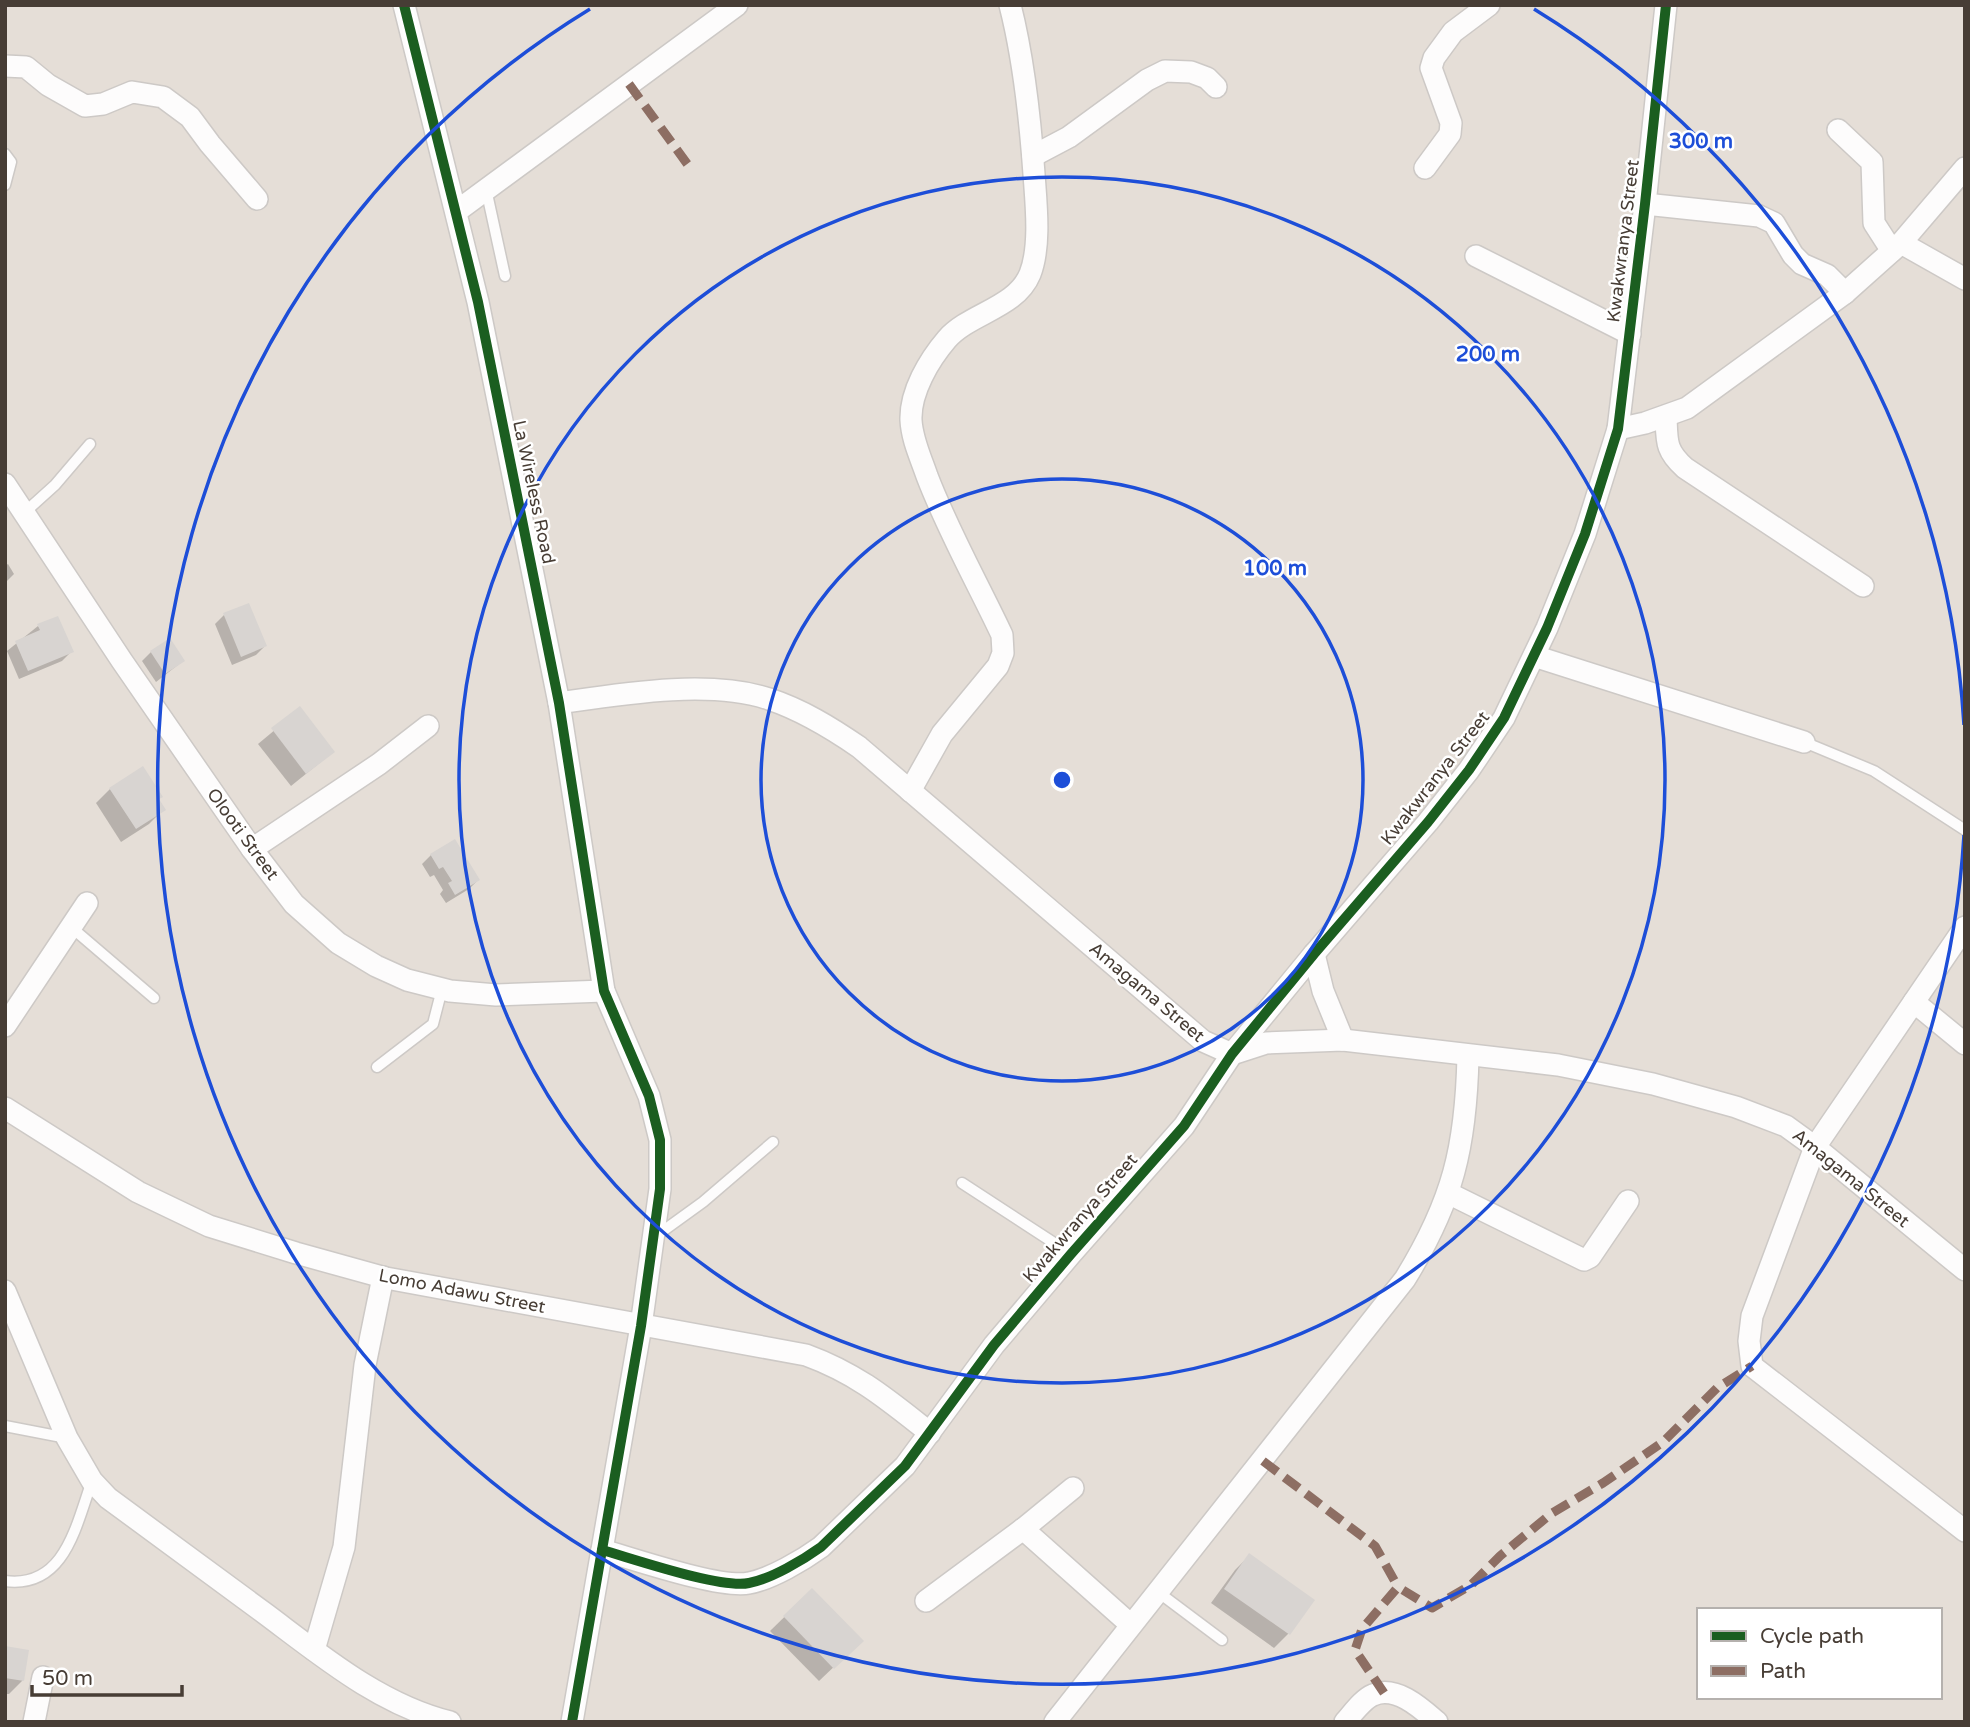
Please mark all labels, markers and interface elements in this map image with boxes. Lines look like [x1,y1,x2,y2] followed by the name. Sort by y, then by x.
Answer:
[1669,129,1733,154] text: 300 m
[1602,158,1644,324] street label: Kwakwranya Street
[1456,342,1520,367] text: 200 m
[508,418,560,566] street label: La Wireless Road
[1243,556,1307,581] text: 100 m
[1376,707,1494,849] street label: Kwakwranya Street
[1050,768,1074,792] centre of rings
[202,784,284,884] street label: Olooti Street
[1085,937,1209,1047] street label: Amagama Street
[1788,1124,1914,1232] street label: Amagama Street
[1018,1149,1142,1287] street label: Kwakwranya Street
[377,1264,547,1318] street label: Lomo Adawu Street
[1697,1608,1942,1699] legend
[1760,1624,1864,1649] text: Cycle path
[32,1654,182,1698] scale bar
[1760,1659,1806,1684] text: Path
[42,1666,93,1691] text: 50 m

